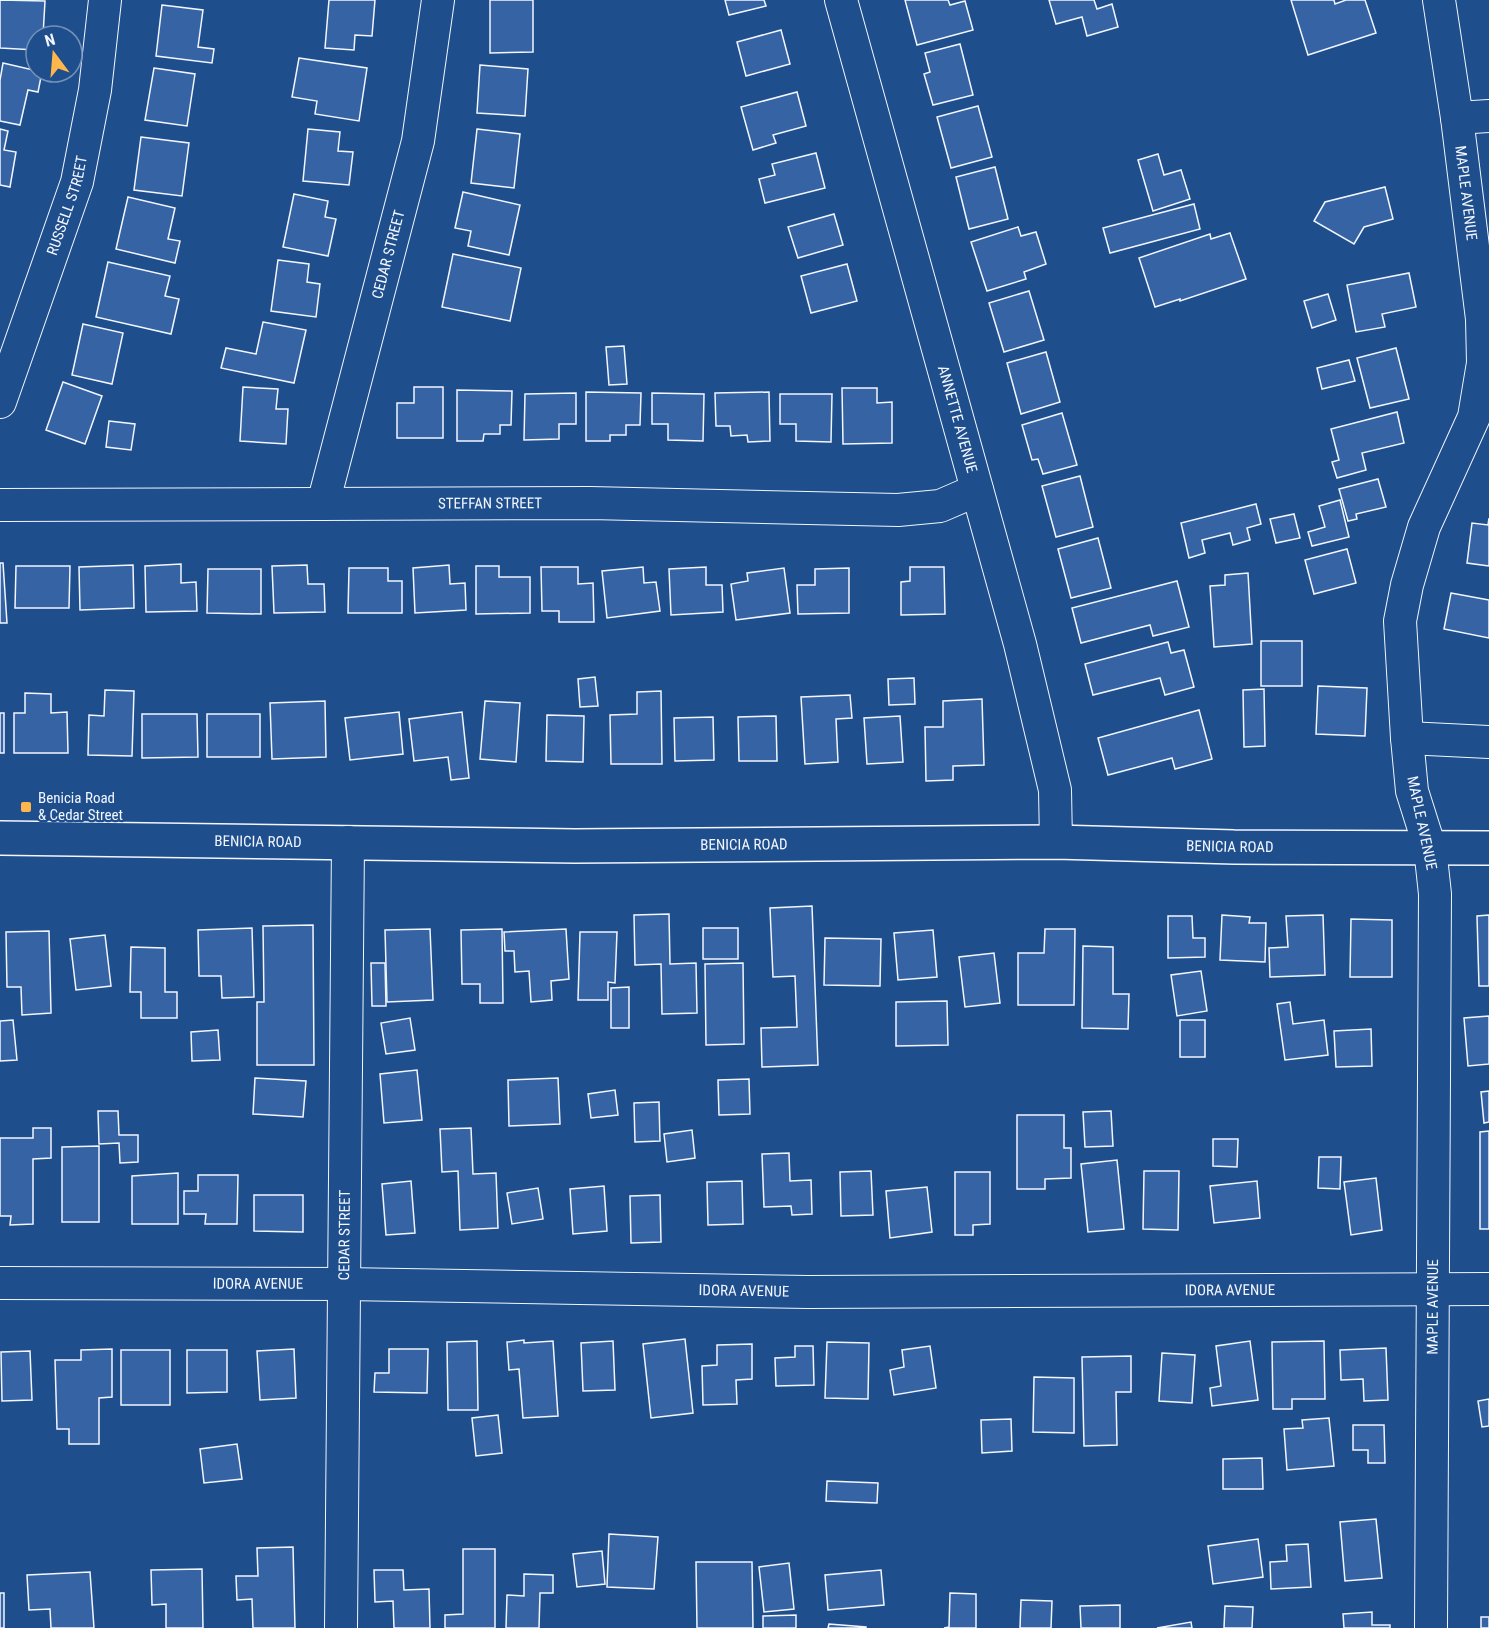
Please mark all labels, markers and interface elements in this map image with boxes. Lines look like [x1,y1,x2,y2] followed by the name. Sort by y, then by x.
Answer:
[24,24,84,84] north arrow
[43,30,57,51] text: N
[1451,145,1481,241] street label: MAPLE AVENUE
[43,154,91,258] street label: RUSSELL STREET
[368,208,409,301] street label: CEDAR STREET
[934,363,981,475] street label: ANNETTE AVENUE
[438,494,542,513] street label: STEFFAN STREET
[1403,774,1441,872] street label: MAPLE AVENUE
[38,789,123,824] place label: Benicia Road & Cedar Street
[19,800,33,814] marker: Benicia Road & Cedar Street
[214,832,302,851] street label: BENICIA ROAD
[700,835,788,854] street label: BENICIA ROAD
[1186,837,1274,856] street label: BENICIA ROAD
[335,1189,354,1281] street label: CEDAR STREET
[1423,1259,1442,1355] street label: MAPLE AVENUE
[213,1275,303,1293] street label: IDORA AVENUE
[699,1281,789,1301] street label: IDORA AVENUE
[1185,1281,1275,1299] street label: IDORA AVENUE

